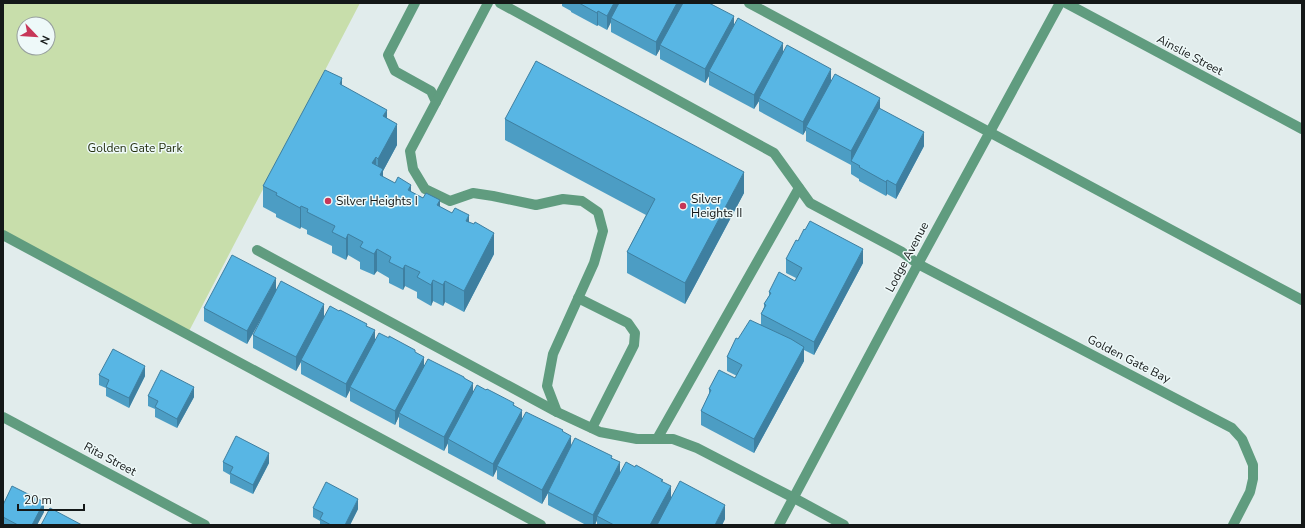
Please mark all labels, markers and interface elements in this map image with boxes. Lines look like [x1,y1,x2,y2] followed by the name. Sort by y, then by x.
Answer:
[16,16,56,56] north arrow
[1154,31,1227,79] street label: Ainslie Street
[36,33,53,47] text: N
[88,140,183,156] park label: Golden Gate Park
[691,191,742,221] place label: Silver Heights II
[336,193,418,209] place label: Silver Heights I
[323,196,333,206] marker: Silver Heights I
[678,201,688,211] marker: Silver Heights II
[882,219,932,295] street label: Lodge Avenue
[1085,331,1174,387] street label: Golden Gate Bay
[81,439,140,480] street label: Rita Street
[18,486,84,512] scale bar
[24,492,52,508] text: 20 m

